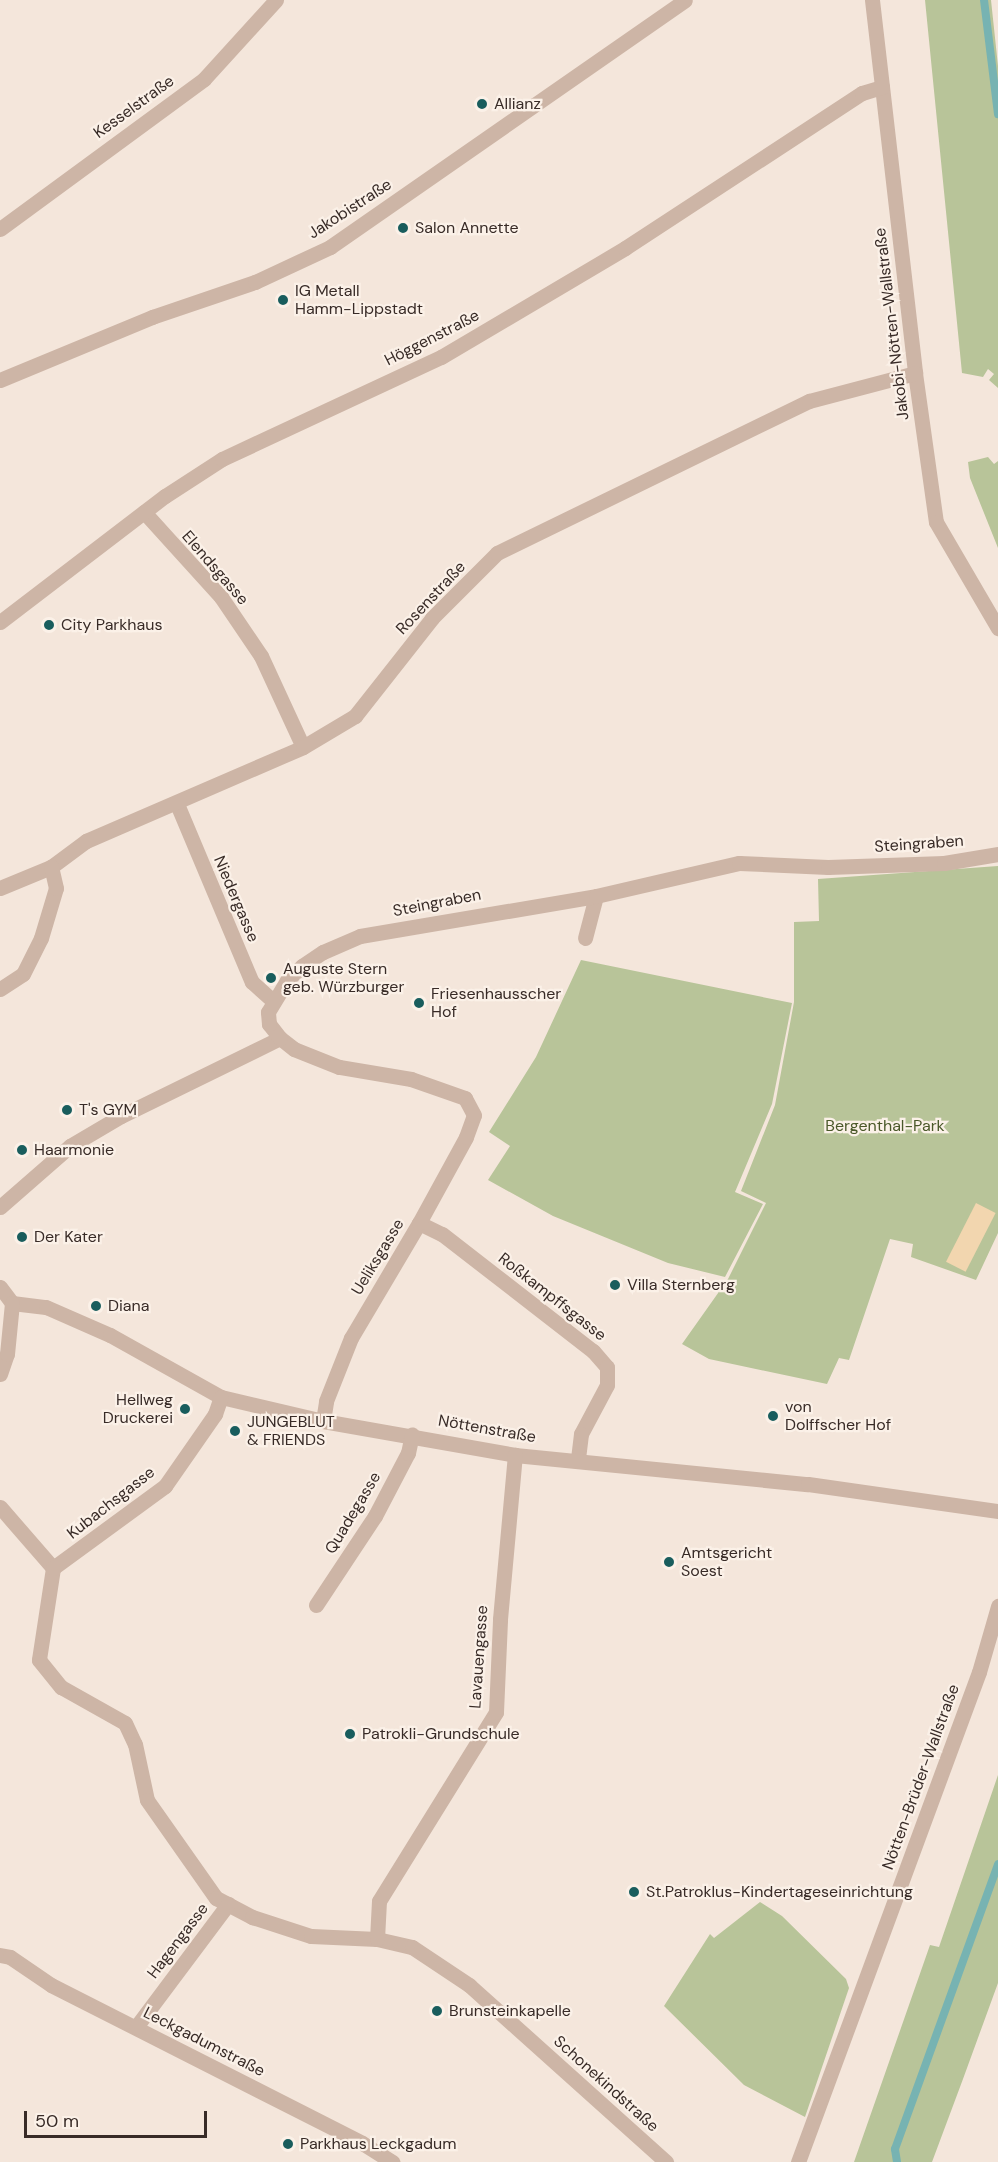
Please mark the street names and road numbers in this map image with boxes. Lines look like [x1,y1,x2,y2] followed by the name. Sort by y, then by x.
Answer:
[90,71,178,143] street label: Kesselstraße
[305,175,395,243] street label: Jakobistraße
[871,227,913,421] street label: Jakobi-Nötten-Wallstraße
[381,306,483,370] street label: Höggenstraße
[178,527,252,609] street label: Elendsgasse
[392,558,470,638] street label: Rosenstraße
[874,831,964,857] street label: Steingraben
[209,853,263,945] street label: Niedergasse
[391,885,483,921] street label: Steingraben
[348,1215,408,1299] street label: Ueliksgasse
[494,1249,610,1345] street label: Roßkampffsgasse
[437,1411,537,1447] street label: Nöttenstraße
[63,1463,159,1543] street label: Kubachsgasse
[321,1469,385,1557] street label: Quadegasse
[466,1605,492,1709] street label: Lavauengasse
[878,1682,964,1872] street label: Nötten-Brüder-Wallstraße
[143,1900,213,1982] street label: Hagengasse
[140,2003,268,2081] street label: Leckgadumstraße
[550,2032,662,2136] street label: Schonekindstraße

